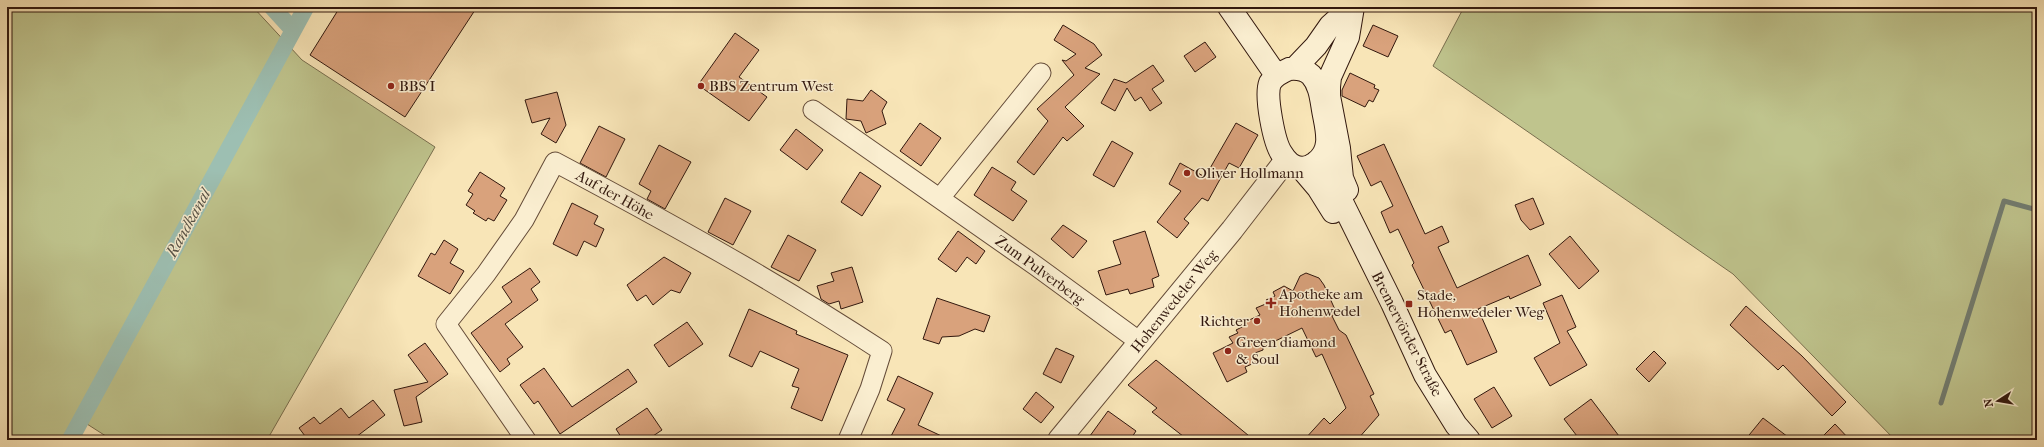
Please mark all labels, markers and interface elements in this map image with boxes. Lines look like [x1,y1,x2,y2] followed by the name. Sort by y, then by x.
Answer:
[399,77,435,95] place label: BBS I
[709,77,834,95] place label: BBS Zentrum West
[386,81,396,91] marker: BBS I
[696,81,706,91] marker: BBS Zentrum West
[1195,164,1304,182] place label: Oliver Hollmann
[572,166,658,224] street label: Auf der Höhe
[1182,168,1192,178] marker: Oliver Hollmann
[161,184,215,261] water label: Randkanal
[992,231,1089,309] street label: Zum Pulverberg
[1127,245,1222,356] street label: Hohenwedeler Weg
[1368,269,1447,400] street label: Bremervörder Straße
[1278,285,1364,320] place label: Apotheke am Hohenwedel
[1417,286,1545,321] place label: Stade, Hohenwedeler Weg
[1266,298,1276,308] marker: Apotheke am Hohenwedel
[1404,299,1414,309] marker: Stade, Hohenwedeler Weg
[1200,312,1250,330] place label: Richter
[1252,316,1262,326] marker: Richter
[1236,333,1337,368] place label: Green diamond & Soul
[1223,346,1233,356] marker: Green diamond & Soul
[1978,381,2018,421] north arrow
[1981,397,1996,408] text: N

